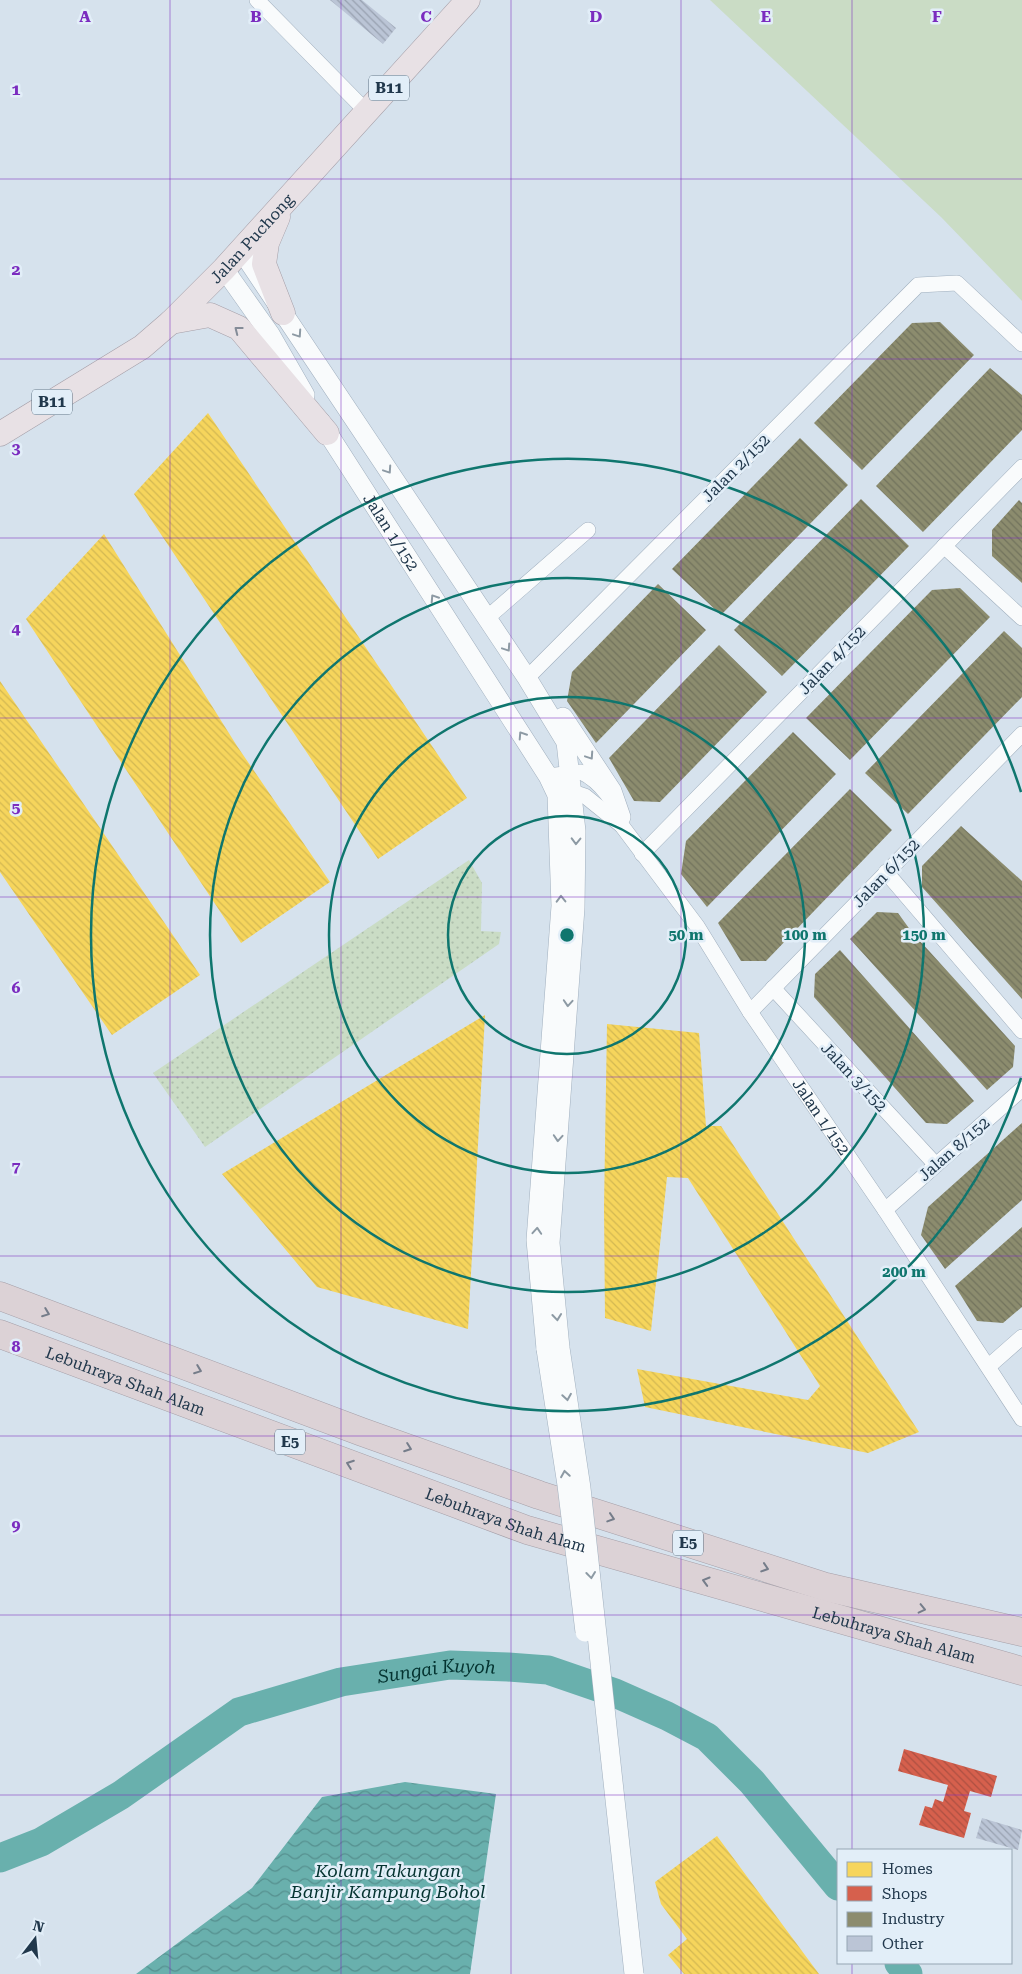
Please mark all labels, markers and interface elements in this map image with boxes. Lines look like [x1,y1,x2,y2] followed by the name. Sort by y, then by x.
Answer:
[79,7,91,26] text: A
[250,7,262,26] text: B
[420,7,432,26] text: C
[590,7,603,26] text: D
[761,7,771,26] text: E
[932,7,942,26] text: F
[369,76,409,100] road number: B11
[12,80,21,99] text: 1
[206,189,298,287] street label: Jalan Puchong
[12,260,21,279] text: 2
[234,327,244,336] one-way arrow
[291,329,301,338] one-way arrow
[32,390,72,414] road number: B11
[698,430,774,506] street label: Jalan 2/152
[12,439,21,458] text: 3
[382,464,391,473] one-way arrow
[360,490,423,574] street label: Jalan 1/152
[431,595,441,604] one-way arrow
[12,619,21,638] text: 4
[795,622,869,698] street label: Jalan 4/152
[501,643,510,652] one-way arrow
[519,731,528,741] one-way arrow
[584,750,594,759] one-way arrow
[12,798,21,817] text: 5
[849,835,923,911] street label: Jalan 6/152
[571,837,581,845] one-way arrow
[556,894,566,902] one-way arrow
[558,926,576,944] centre of rings
[668,926,704,944] text: 50 m
[783,926,827,944] text: 100 m
[902,926,946,944] text: 150 m
[12,978,21,997] text: 6
[563,999,574,1007] one-way arrow
[817,1038,891,1116] street label: Jalan 3/152
[789,1075,854,1158] street label: Jalan 1/152
[915,1113,993,1185] street label: Jalan 8/152
[553,1134,564,1142] one-way arrow
[12,1157,21,1176] text: 7
[531,1227,542,1235] one-way arrow
[882,1263,926,1281] text: 200 m
[41,1307,49,1317] one-way arrow
[551,1313,562,1321] one-way arrow
[12,1337,21,1356] text: 8
[43,1342,208,1419] street label: Lebuhraya Shah Alam
[193,1364,202,1374] one-way arrow
[562,1392,572,1401] one-way arrow
[275,1430,305,1454] road number: E5
[403,1442,411,1452] one-way arrow
[346,1460,355,1470] one-way arrow
[561,1469,571,1478] one-way arrow
[423,1484,589,1556] street label: Lebuhraya Shah Alam
[606,1513,614,1523] one-way arrow
[12,1516,21,1535] text: 9
[673,1530,703,1556] road number: E5
[761,1562,769,1572] one-way arrow
[585,1571,596,1579] one-way arrow
[702,1576,710,1587] one-way arrow
[810,1602,978,1667] street label: Lebuhraya Shah Alam
[918,1603,927,1614] one-way arrow
[375,1654,496,1687] water label: Sungai Kuyoh
[837,1849,1012,1964] legend
[290,1860,485,1902] water label: Kolam Takungan Banjir Kampung Bohol
[882,1860,933,1878] text: Homes
[882,1885,927,1903] text: Shops
[882,1910,944,1928] text: Industry
[10,1914,60,1964] north arrow
[31,1917,46,1936] text: N
[882,1935,924,1953] text: Other

